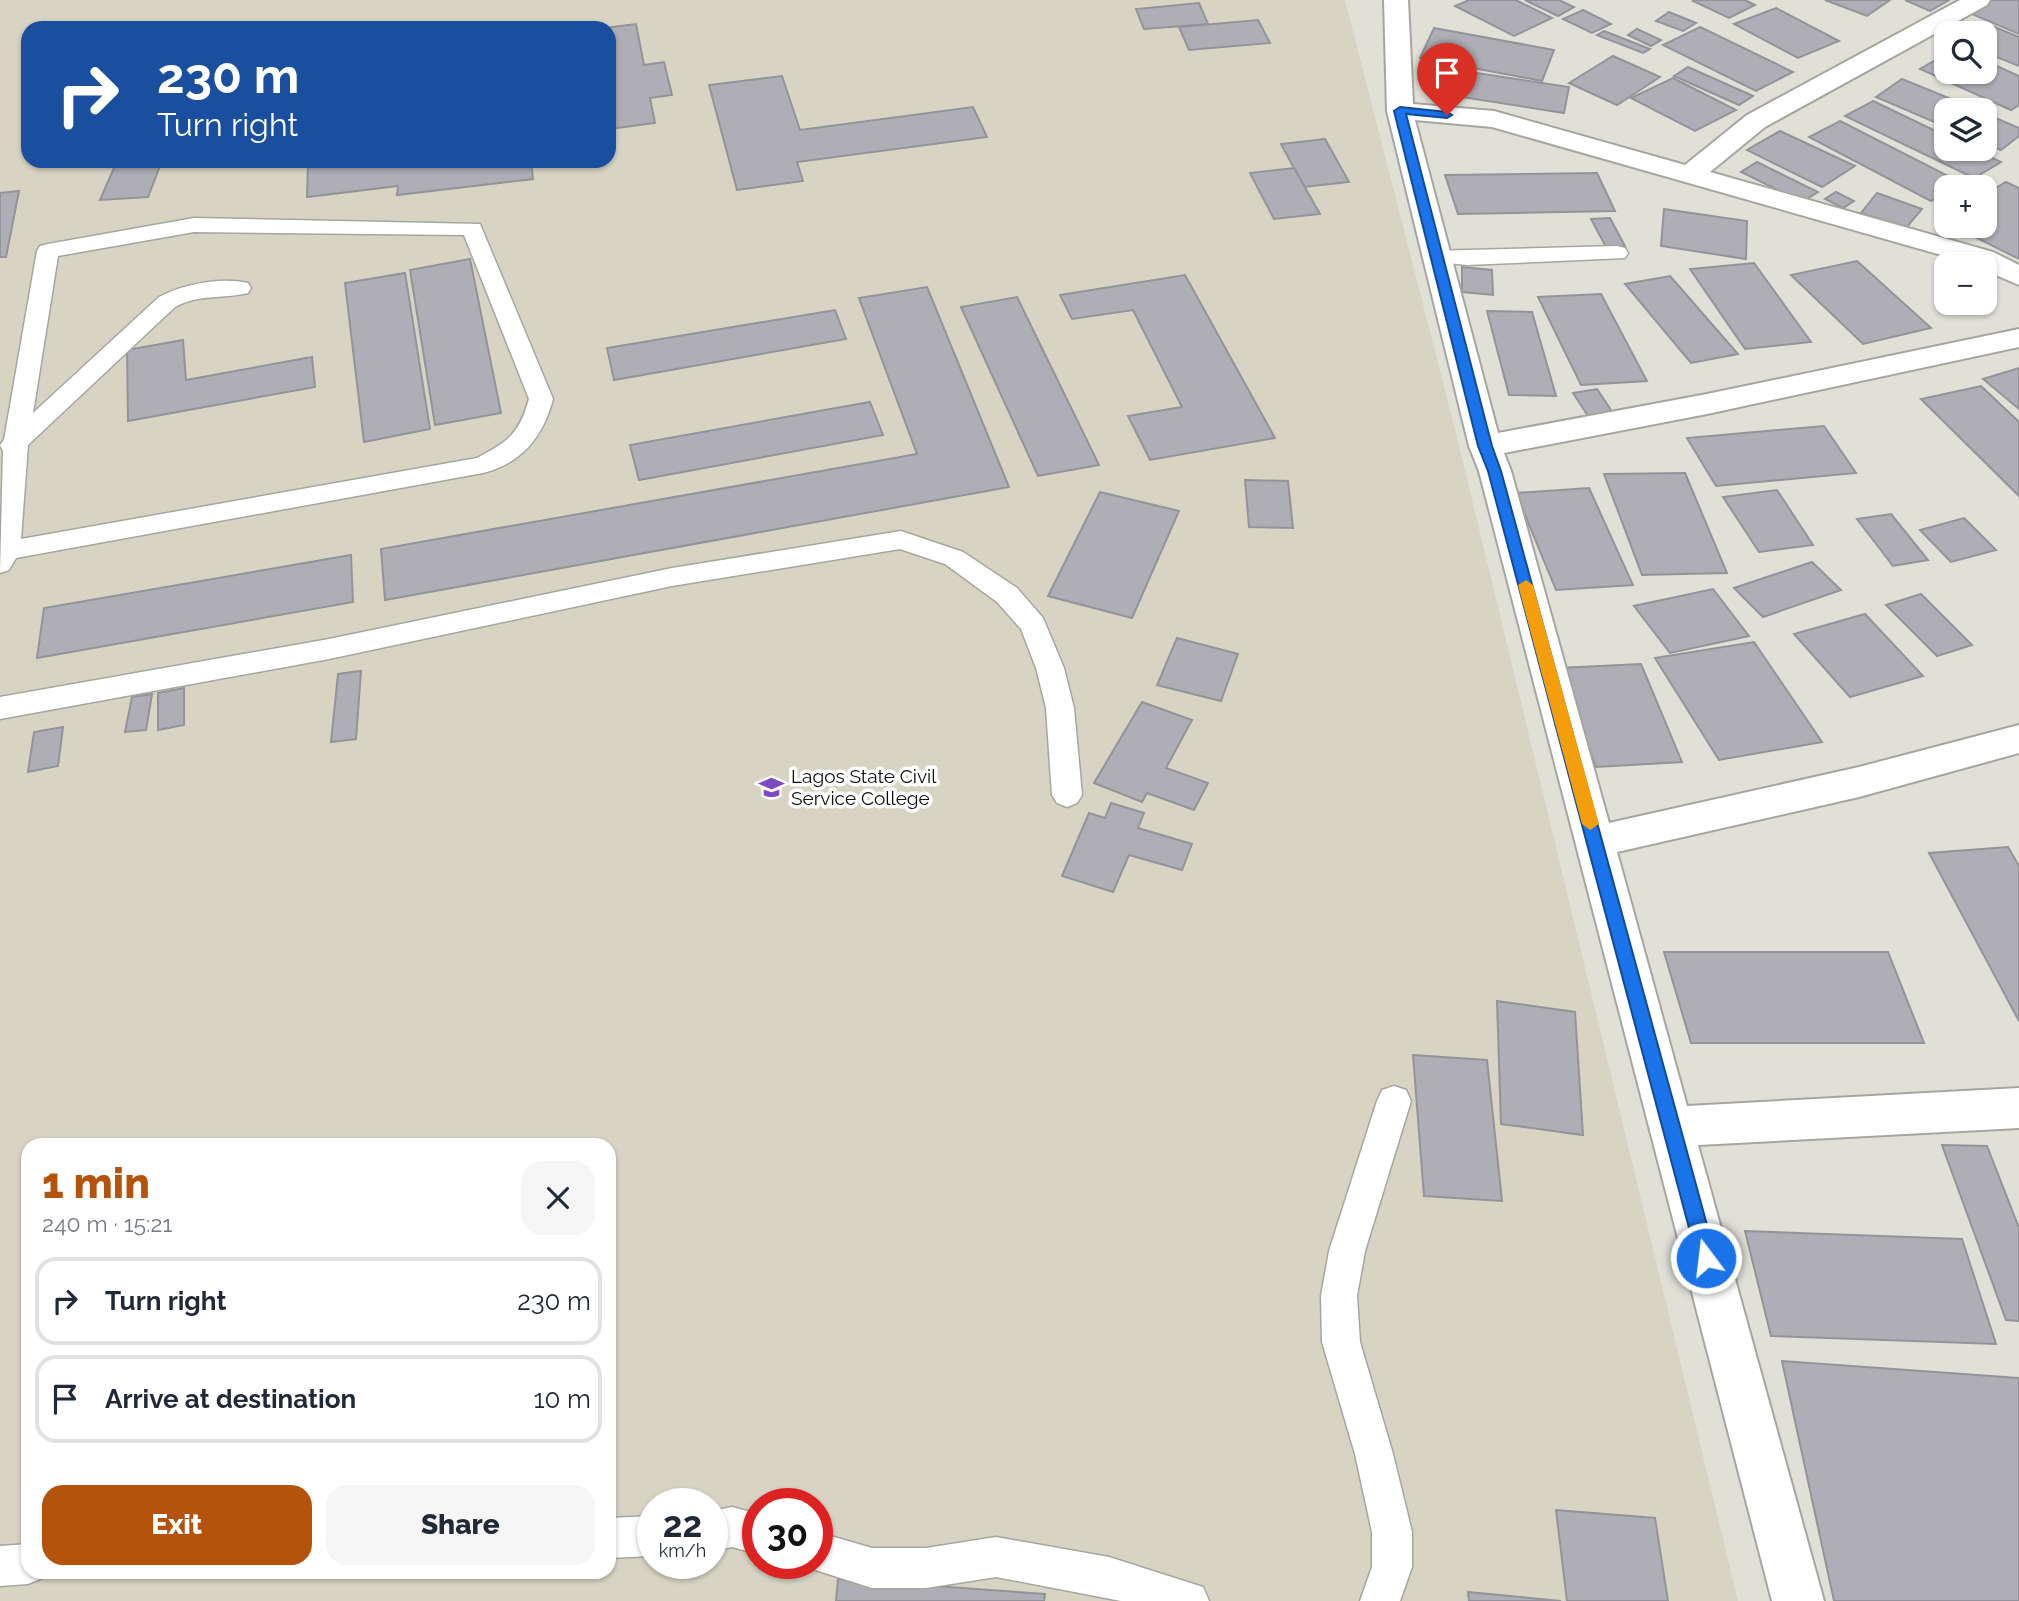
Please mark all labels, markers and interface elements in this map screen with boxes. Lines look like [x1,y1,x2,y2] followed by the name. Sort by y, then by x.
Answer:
[1934,21,1997,315] map controls
[1934,21,1997,84] button: search
[1417,43,1477,115] pin
[157,47,299,104] text: 230 m
[42,49,133,140] icon: right
[1428,54,1466,92] icon: arrive
[1934,98,1997,161] button: layers
[157,106,298,143] text: Turn right
[1934,175,1997,238] button: +
[1934,252,1997,315] button: −
[791,765,937,809] place label: Lagos State Civil Service College
[757,773,785,801] school or university icon: Lagos State Civil Service College
[42,1159,150,1208] text: 1 min
[521,1161,595,1235] button: close
[42,1210,172,1237] text: 240 m · 15:21
[1669,1221,1743,1295] position arrow
[46,1282,84,1320] icon: right
[105,1286,226,1316] text: Turn right
[517,1286,591,1316] text: 230 m
[46,1380,84,1418] icon: arrive
[105,1384,356,1414] text: Arrive at destination
[533,1384,591,1414] text: 10 m
[42,1485,312,1565] button: Exit
[326,1485,595,1565] button: Share
[742,1488,833,1579] speed limit sign: 30
[663,1504,702,1545] text: 22
[659,1540,706,1561] text: km/h

